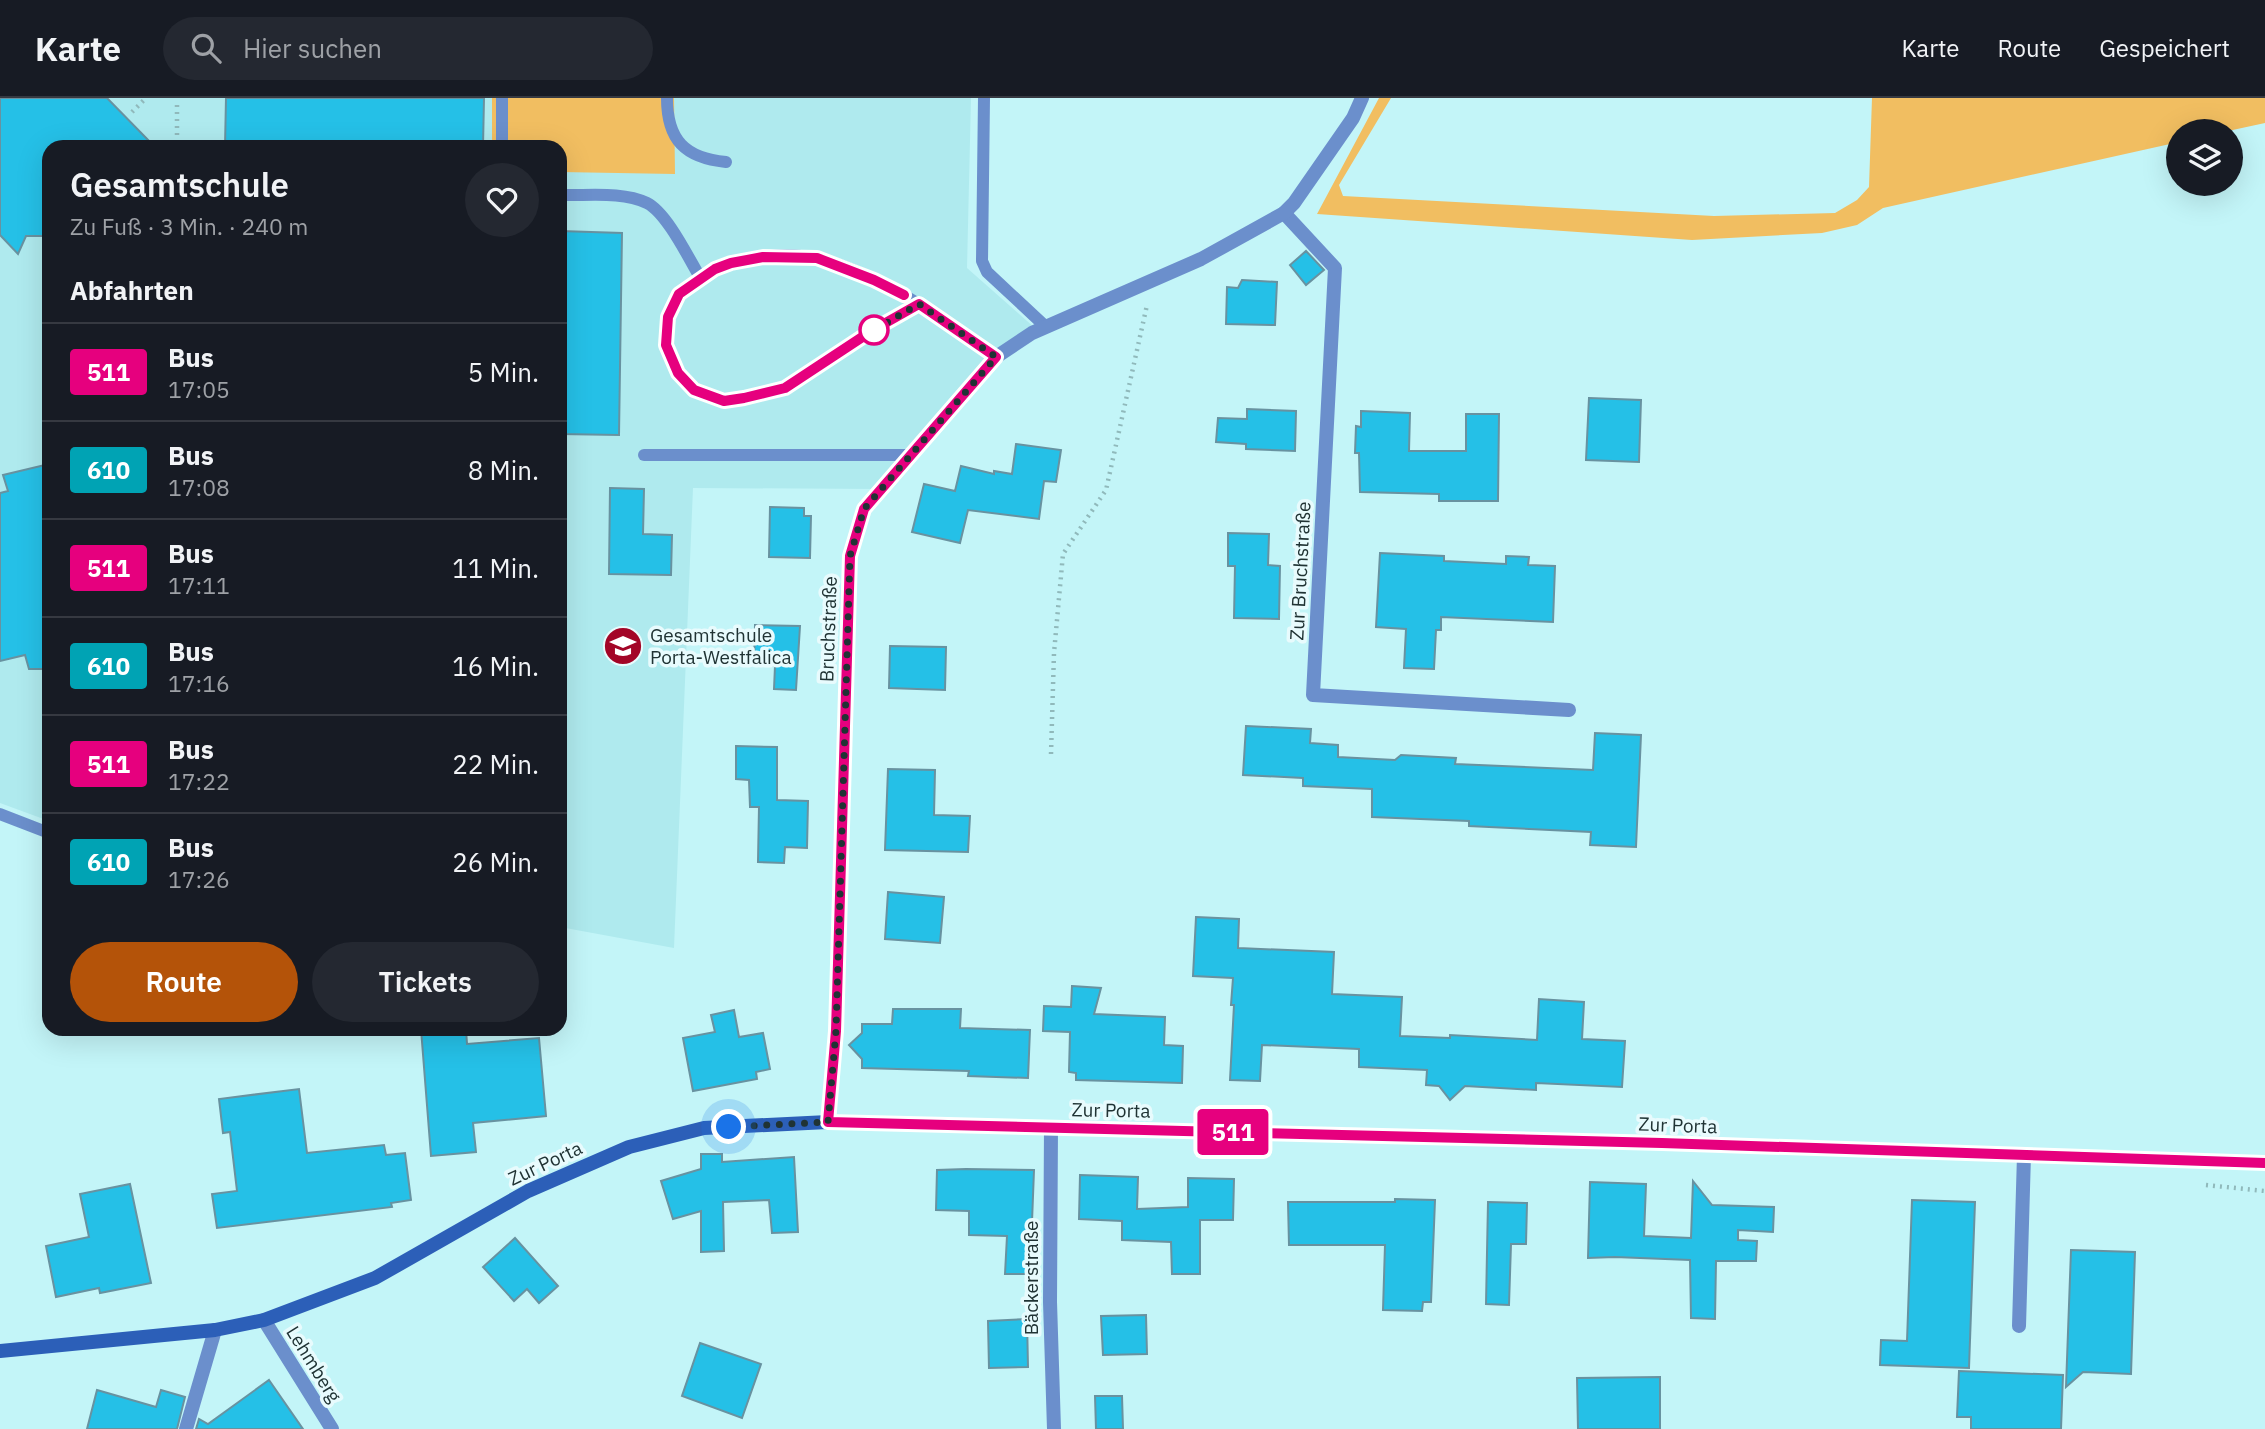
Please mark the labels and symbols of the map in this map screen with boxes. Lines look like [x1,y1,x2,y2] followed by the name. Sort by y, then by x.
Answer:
[859,315,889,345] unlabelled marker
[1284,501,1316,641] street label: Zur Bruchstraße
[814,576,842,682] street label: Bruchstraße
[650,623,792,669] place label: Gesamtschule Porta-Westfalica
[602,625,644,667] school or university icon: Gesamtschule Porta-Westfalica
[1071,1097,1151,1123] street label: Zur Porta
[711,1109,746,1144] your location
[1193,1109,1273,1155] line badge: 511
[1638,1112,1718,1138] street label: Zur Porta
[504,1135,586,1191] street label: Zur Porta
[1019,1221,1043,1335] street label: Bäckerstraße
[281,1322,347,1406] street label: Lehmberg

